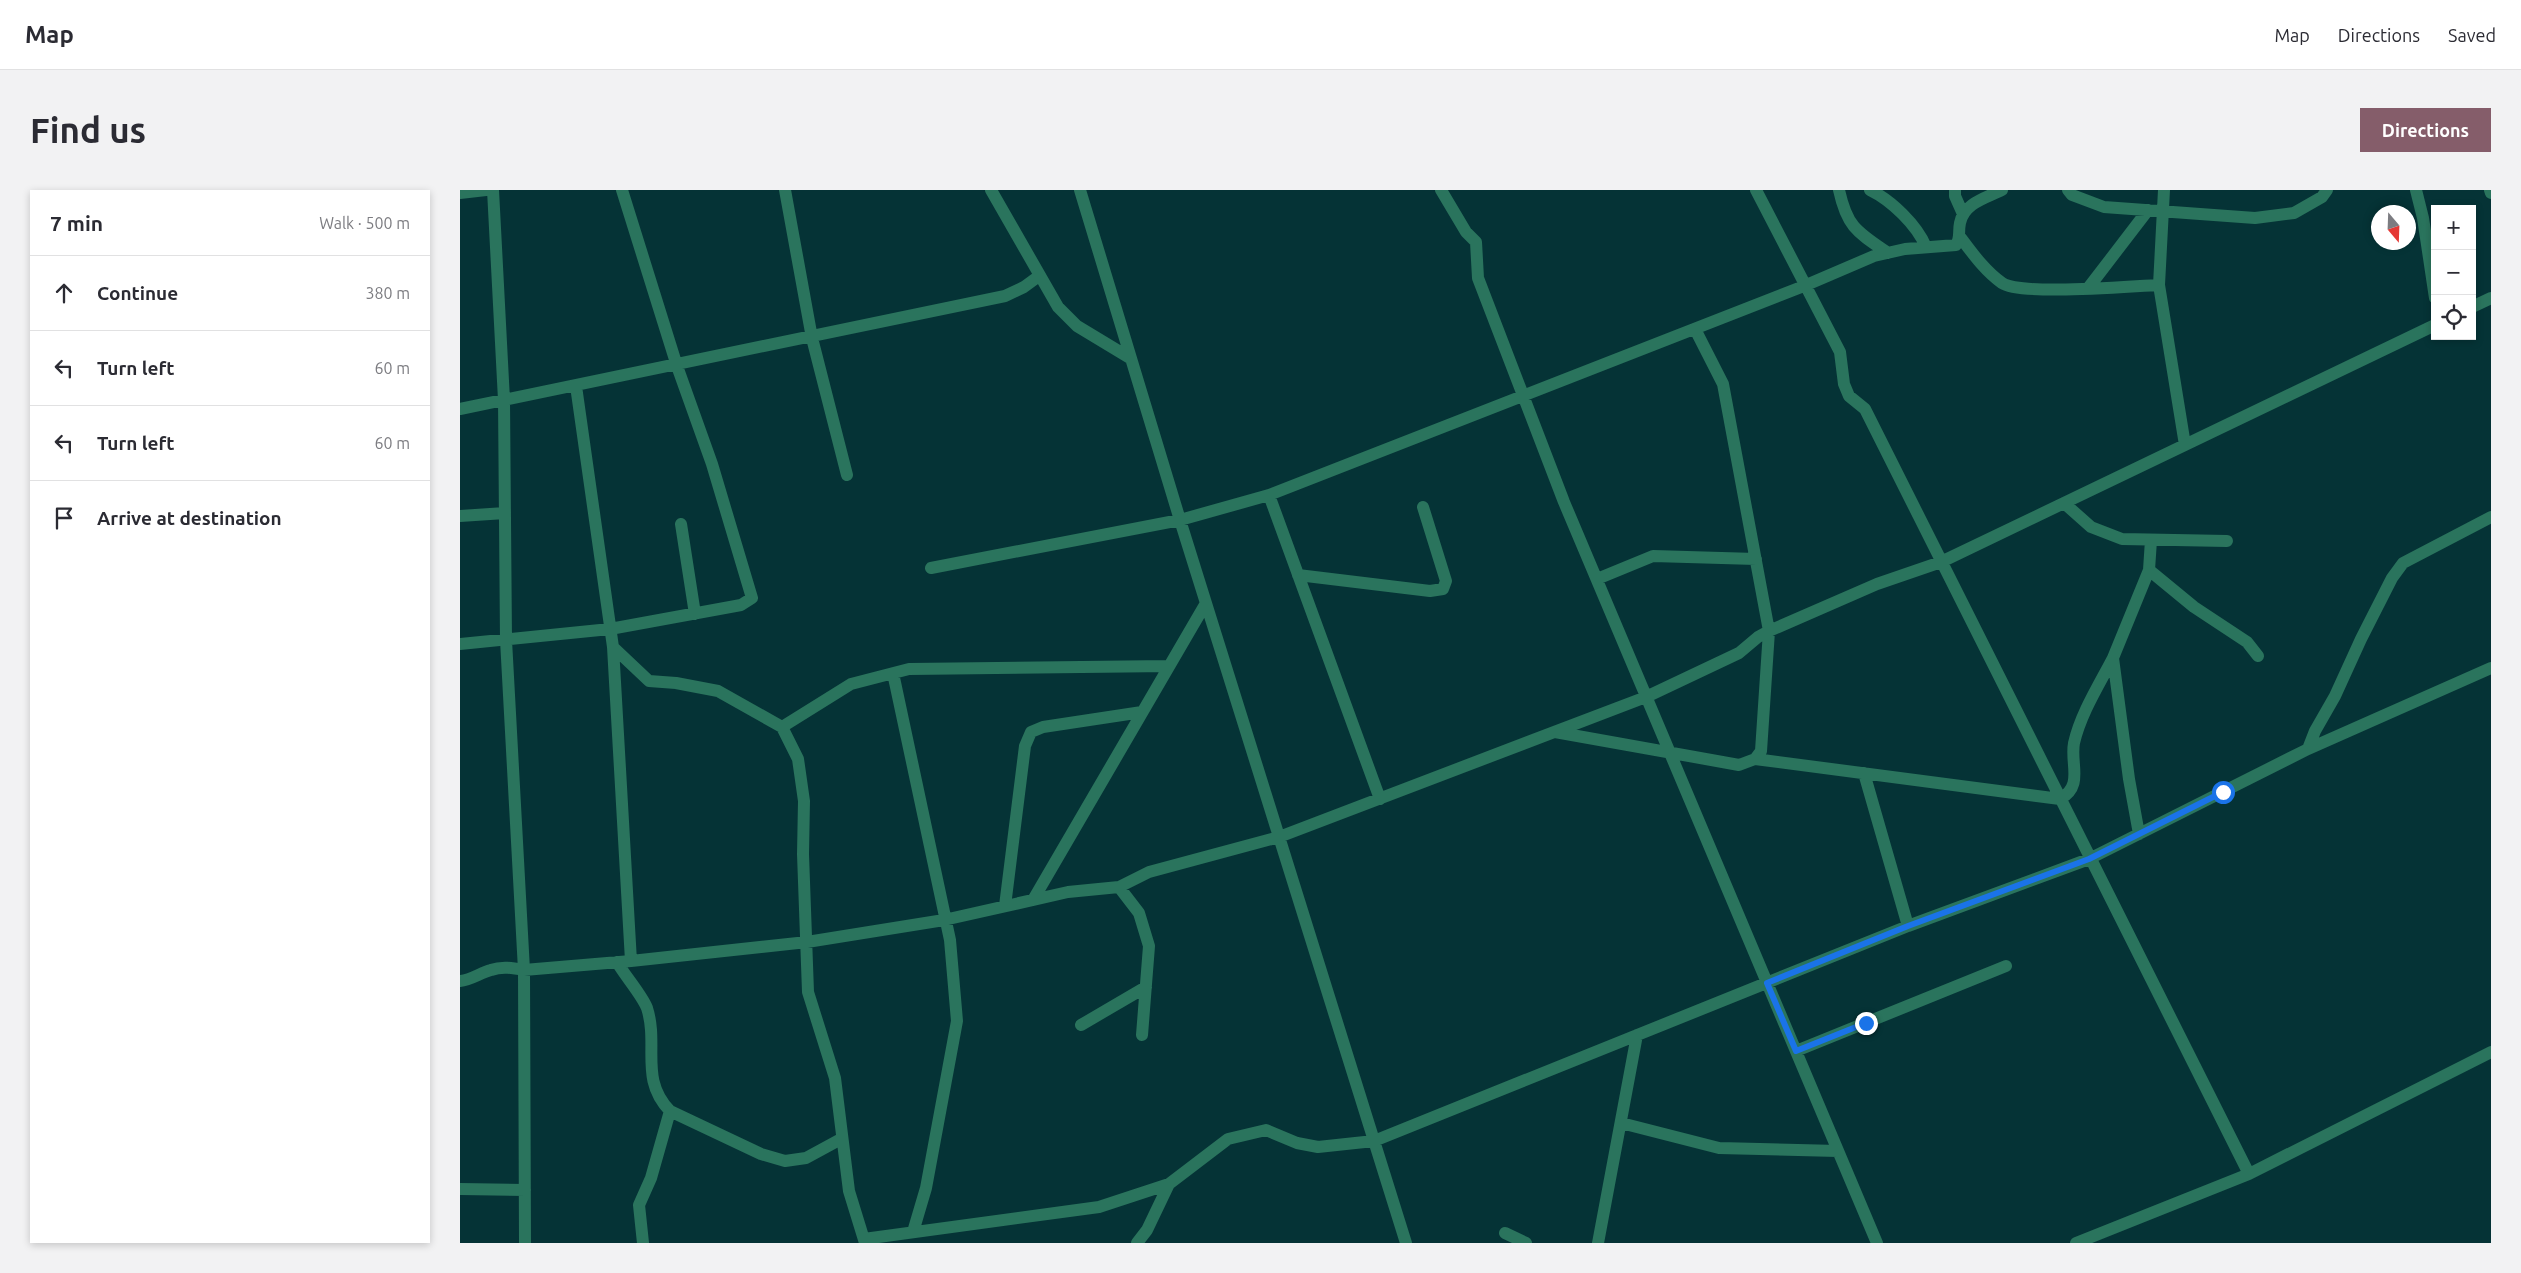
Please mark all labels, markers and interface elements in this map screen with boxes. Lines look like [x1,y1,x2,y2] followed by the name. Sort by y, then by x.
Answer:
[25,21,74,48] text: Map
[2274,25,2310,45] text: Map
[2338,25,2420,45] text: Directions
[2448,25,2496,45] text: Saved
[2360,108,2491,152] button: Directions
[30,110,146,150] text: Find us
[2371,205,2416,250] north arrow
[2431,205,2476,340] map controls
[2431,205,2476,250] button: +
[50,211,103,235] text: 7 min
[319,214,410,232] text: Walk · 500 m
[2431,250,2476,295] button: −
[50,279,78,307] icon: ahead
[97,282,178,304] text: Continue
[365,284,410,302] text: 380 m
[2431,295,2476,340] button: locate
[50,354,78,382] icon: left
[97,357,175,379] text: Turn left
[374,359,410,377] text: 60 m
[50,429,78,457] icon: left
[97,432,175,454] text: Turn left
[374,434,410,452] text: 60 m
[50,504,78,532] icon: arrive
[97,507,282,529] text: Arrive at destination
[2212,781,2235,804] route start
[1855,1012,1878,1035] route end

